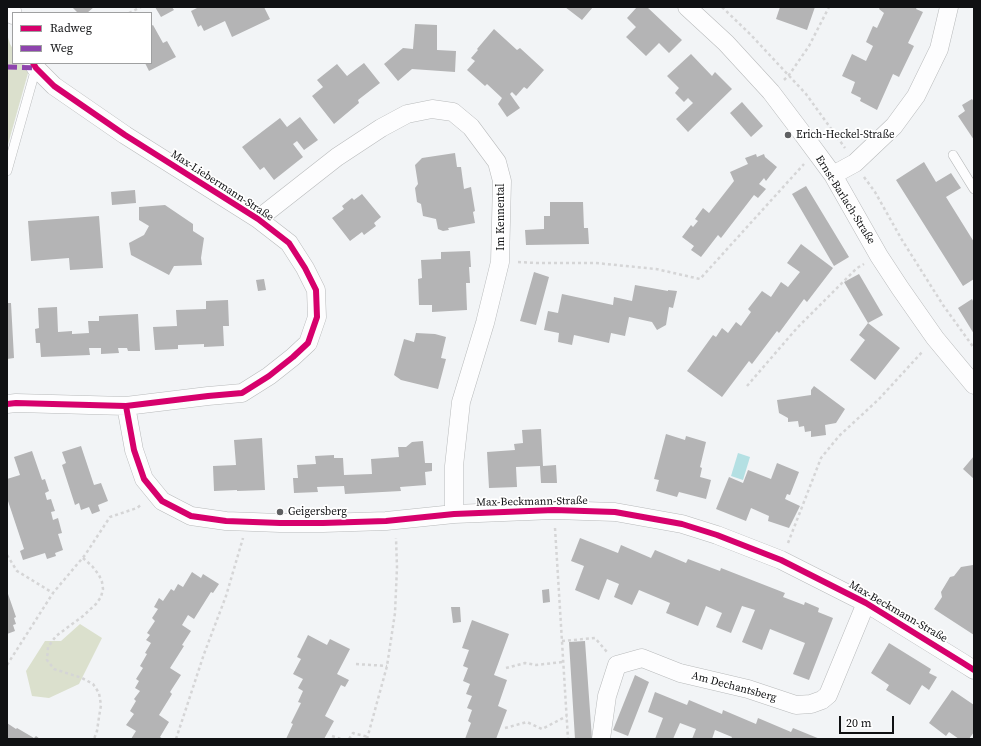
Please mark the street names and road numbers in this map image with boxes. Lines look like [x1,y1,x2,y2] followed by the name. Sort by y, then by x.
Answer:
[168,148,276,224] street label: Max-Liebermann-Straße
[812,153,878,247] street label: Ernst-Barlach-Straße
[494,183,508,251] street label: Im Kennental
[476,494,588,510] street label: Max-Beckmann-Straße
[846,578,950,646] street label: Max-Beckmann-Straße
[690,669,778,705] street label: Am Dechantsberg

